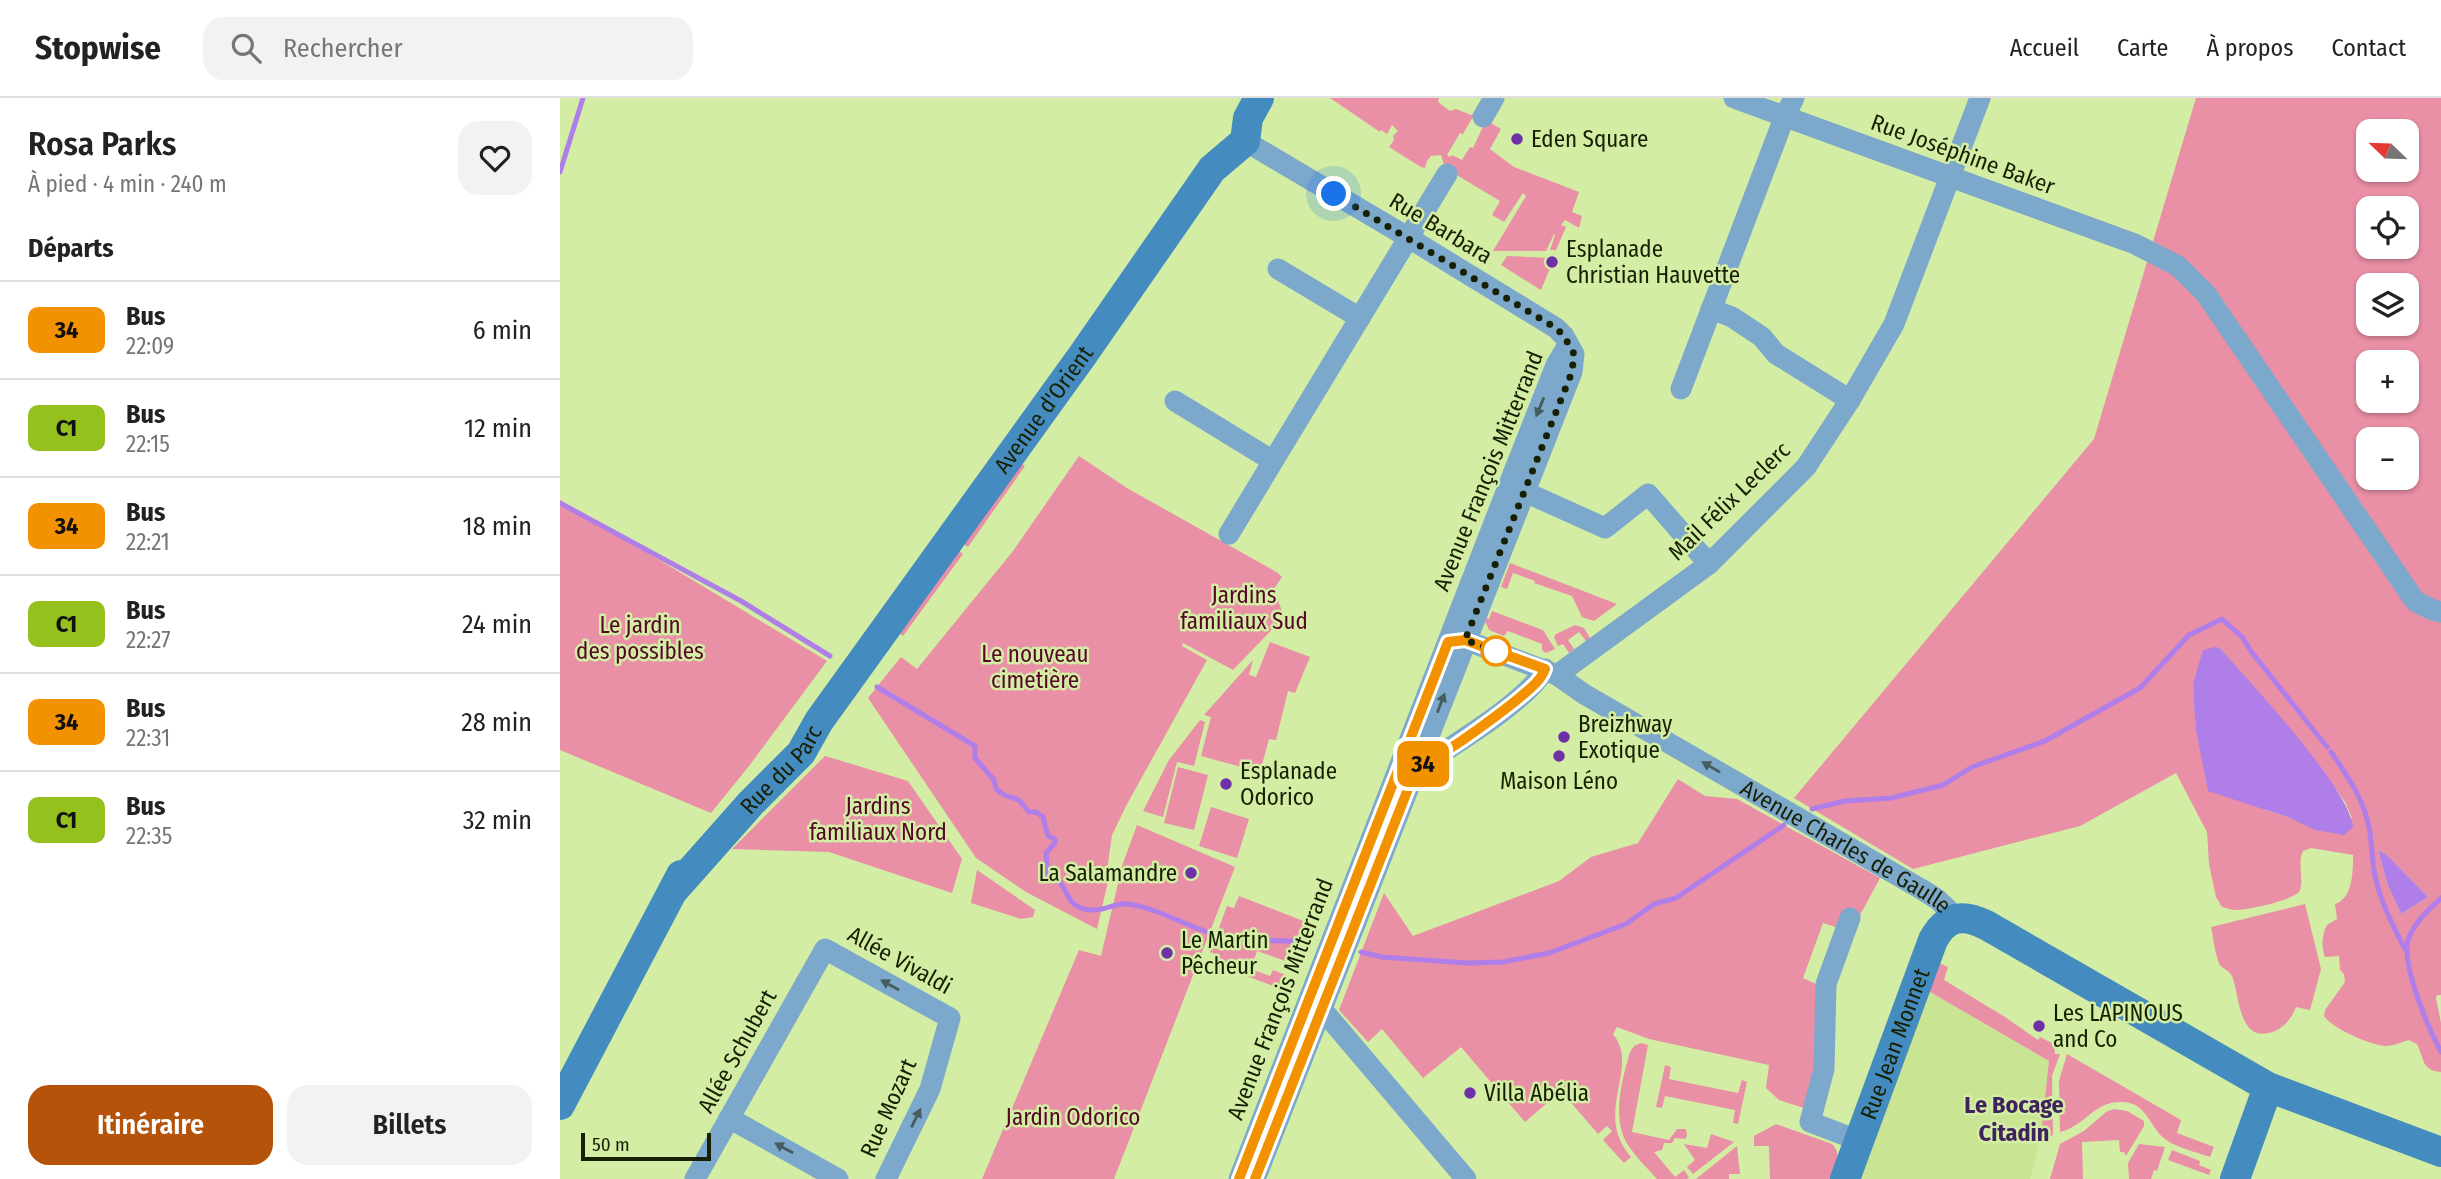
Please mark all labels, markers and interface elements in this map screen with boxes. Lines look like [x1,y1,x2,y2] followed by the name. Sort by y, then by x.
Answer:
[203,17,693,80] search box
[35,28,161,68] text: Stopwise
[227,29,265,67] icon: search
[283,33,403,64] text: Rechercher
[2010,34,2079,62] text: Accueil
[2117,34,2168,62] text: Carte
[2206,34,2293,62] text: À propos
[2331,34,2406,62] text: Contact
[1867,108,2059,200] street label: Rue Joséphine Baker
[2356,119,2418,182] north arrow
[2356,119,2419,490] map controls
[458,121,532,195] button: heart
[28,124,176,164] text: Rosa Parks
[1531,125,1648,153] place label: Eden Square
[1509,131,1525,147] marker: Eden Square
[28,170,227,198] text: À pied · 4 min · 240 m
[1316,176,1351,211] your location
[1384,186,1498,270] street label: Rue Barbara
[2356,196,2419,259] button: locate
[28,233,114,264] text: Départs
[1566,235,1740,289] place label: Esplanade Christian Hauvette
[1544,254,1560,270] marker: Esplanade Christian Hauvette
[2356,273,2419,336] button: layers
[126,301,165,332] text: Bus
[473,315,532,346] text: 6 min
[55,316,78,344] text: 34
[126,332,174,360] text: 22:09
[988,340,1099,479] street label: Avenue d'Orient
[1427,347,1549,595] street label: Avenue François Mitterrand
[2356,350,2419,413] button: +
[1534,396,1545,417] one-way arrow
[126,399,165,430] text: Bus
[464,413,532,444] text: 12 min
[56,414,77,442] text: C1
[2356,427,2419,490] button: −
[126,430,170,458] text: 22:15
[1662,436,1796,566] street label: Mail Félix Leclerc
[126,497,165,528] text: Bus
[463,511,532,542] text: 18 min
[55,512,78,540] text: 34
[126,528,170,556] text: 22:21
[1180,581,1308,635] park label: Jardins familiaux Sud
[126,595,165,626] text: Bus
[462,609,532,640] text: 24 min
[56,610,77,638] text: C1
[576,611,704,665] park label: Le jardin des possibles
[126,626,170,654] text: 22:27
[1481,636,1511,666] unlabelled marker
[981,640,1089,694] park label: Le nouveau cimetière
[1436,692,1447,713] one-way arrow
[126,693,165,724] text: Bus
[461,707,532,738] text: 28 min
[55,708,78,736] text: 34
[1578,710,1673,764] place label: Breizhway Exotique
[734,720,828,820] street label: Rue du Parc
[126,724,170,752] text: 22:31
[1556,729,1572,745] marker: Breizhway Exotique
[1392,741,1454,787] line badge: 34
[1551,748,1567,764] marker: Maison Léno
[1411,750,1435,778] text: 34
[1240,757,1337,811] place label: Esplanade Odorico
[1701,761,1721,773] one-way arrow
[1500,767,1618,795] place label: Maison Léno
[1736,774,1957,919] street label: Avenue Charles de Gaulle
[1218,776,1234,792] marker: Esplanade Odorico
[126,791,165,822] text: Bus
[809,792,947,846] park label: Jardins familiaux Nord
[463,805,532,836] text: 32 min
[56,806,77,834] text: C1
[126,822,172,850] text: 22:35
[1038,859,1177,887] place label: La Salamandre
[1183,865,1199,881] marker: La Salamandre
[1221,874,1339,1124] street label: Avenue François Mitterrand
[843,920,957,1000] street label: Allée Vivaldi
[1181,926,1269,980] place label: Le Martin Pêcheur
[1159,945,1175,961] marker: Le Martin Pêcheur
[1854,964,1936,1123] street label: Rue Jean Monnet
[880,979,900,991] one-way arrow
[692,984,783,1118] street label: Allée Schubert
[2053,999,2183,1053] place label: Les LAPINOUS and Co
[2031,1018,2047,1034] marker: Les LAPINOUS and Co
[854,1054,922,1162] street label: Rue Mozart
[1484,1079,1589,1107] place label: Villa Abélia
[28,1085,273,1165] button: Itinéraire
[287,1085,532,1165] button: Billets
[1462,1085,1478,1101] marker: Villa Abélia
[1964,1091,2064,1147] district label: Le Bocage Citadin
[1006,1103,1140,1131] park label: Jardin Odorico
[910,1108,921,1128] one-way arrow
[581,1130,710,1162] scale bar
[592,1133,630,1156] text: 50 m
[774,1142,794,1154] one-way arrow

